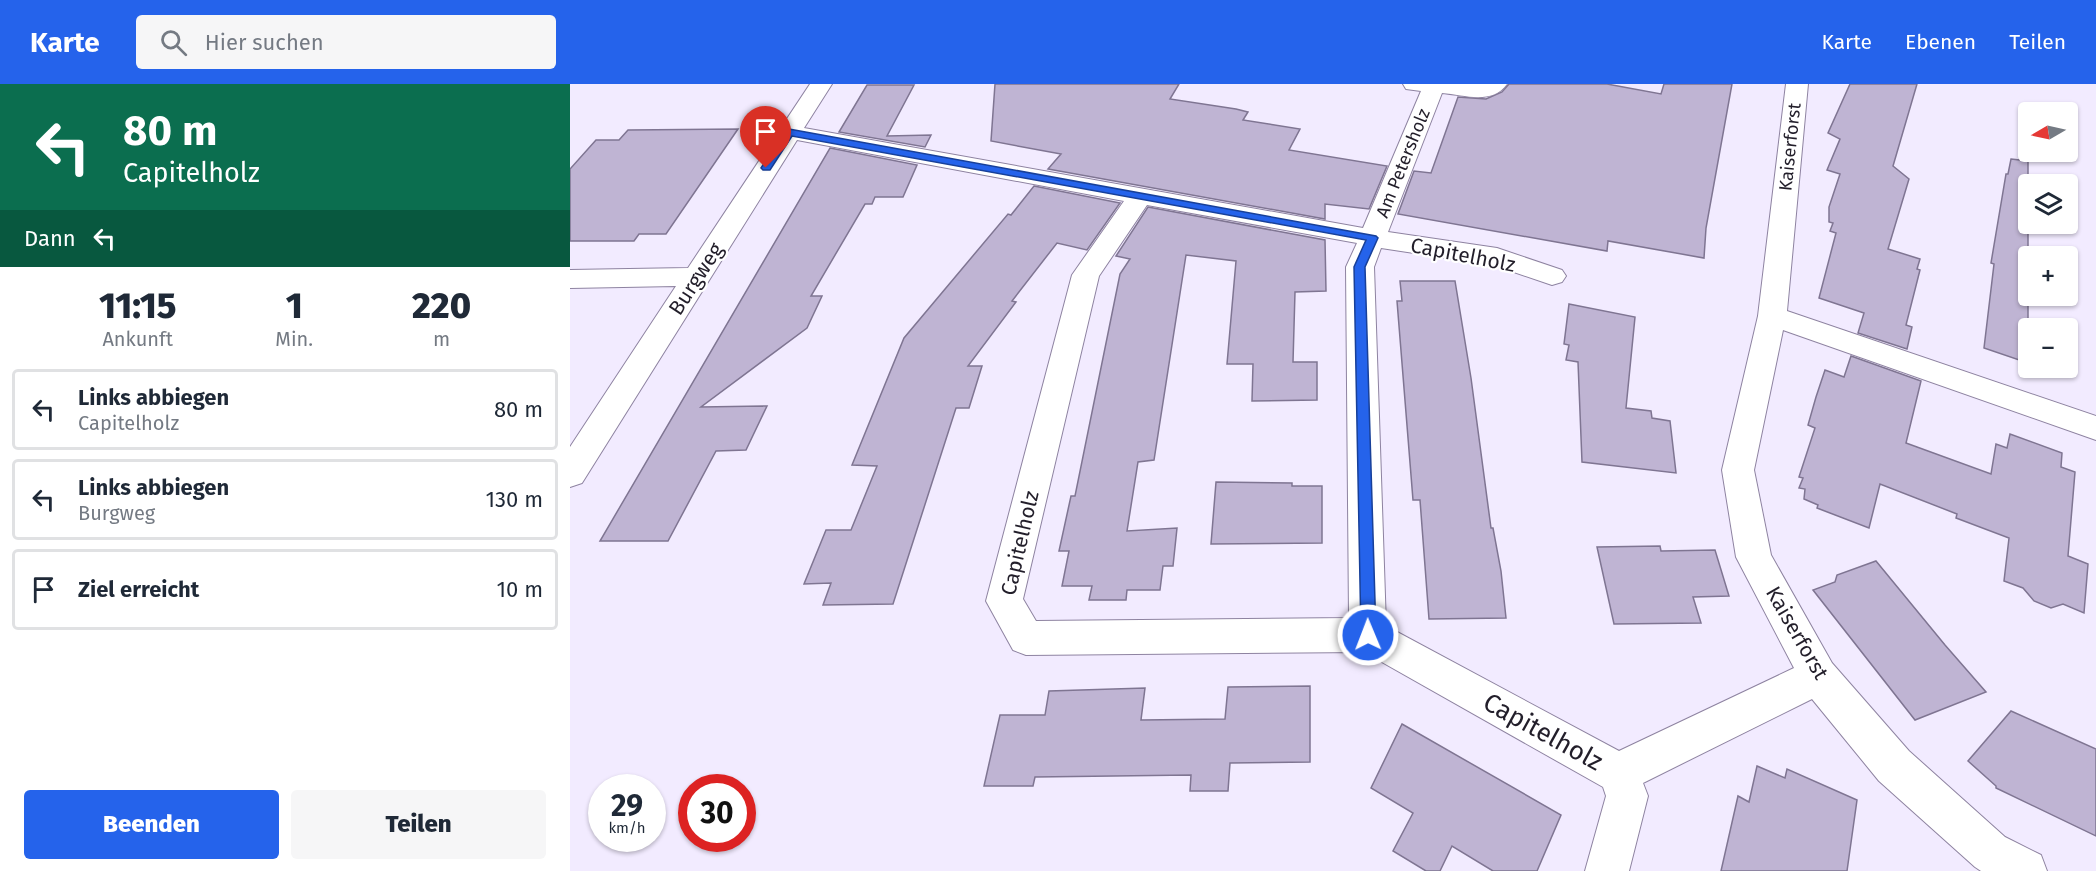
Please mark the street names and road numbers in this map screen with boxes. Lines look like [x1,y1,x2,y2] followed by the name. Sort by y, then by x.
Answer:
[1774,101,1806,192] street label: Kaiserforst
[1371,105,1435,221] street label: Am Petersholz
[1408,232,1518,278] street label: Capitelholz
[663,238,729,320] street label: Burgweg
[995,488,1045,598] street label: Capitelholz
[1760,582,1834,685] street label: Kaiserforst
[1478,687,1608,777] street label: Capitelholz

